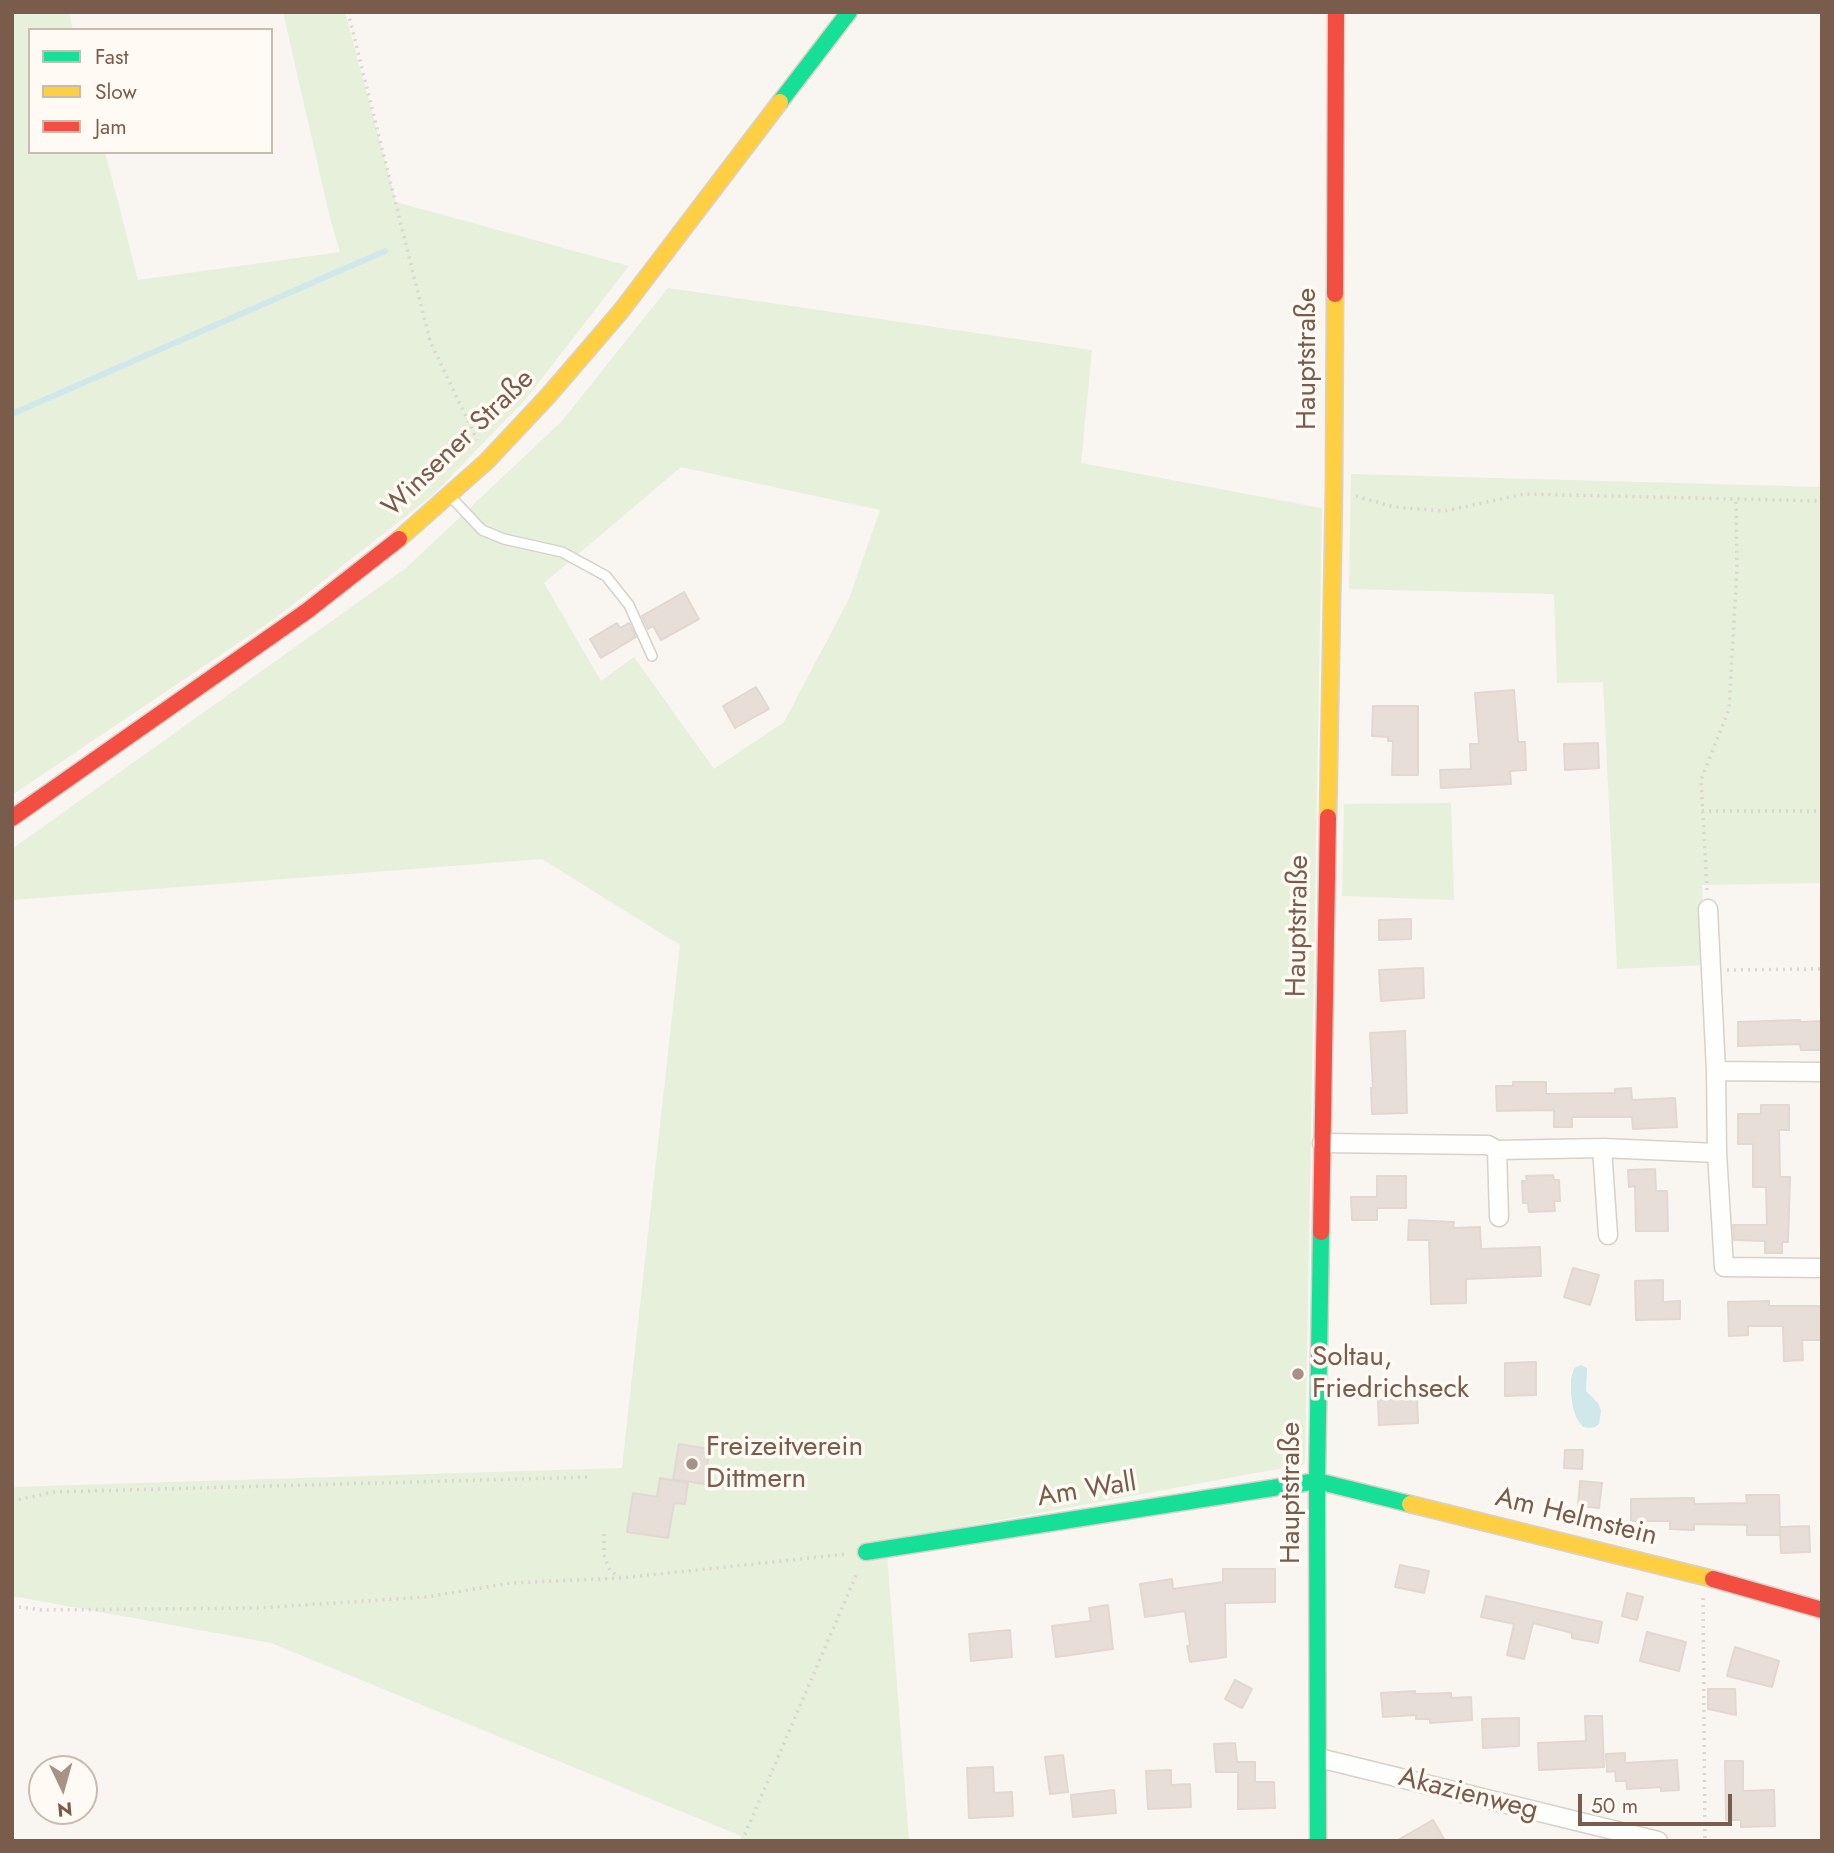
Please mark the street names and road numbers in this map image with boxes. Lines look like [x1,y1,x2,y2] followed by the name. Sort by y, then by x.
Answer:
[1291,288,1325,430] street label: Hauptstraße
[376,363,542,525] street label: Winsener Straße
[1281,855,1317,997] street label: Hauptstraße
[1275,1422,1309,1564] street label: Hauptstraße
[1035,1467,1139,1515] street label: Am Wall
[1491,1482,1661,1554] street label: Am Helmstein
[1395,1761,1541,1829] street label: Akazienweg

